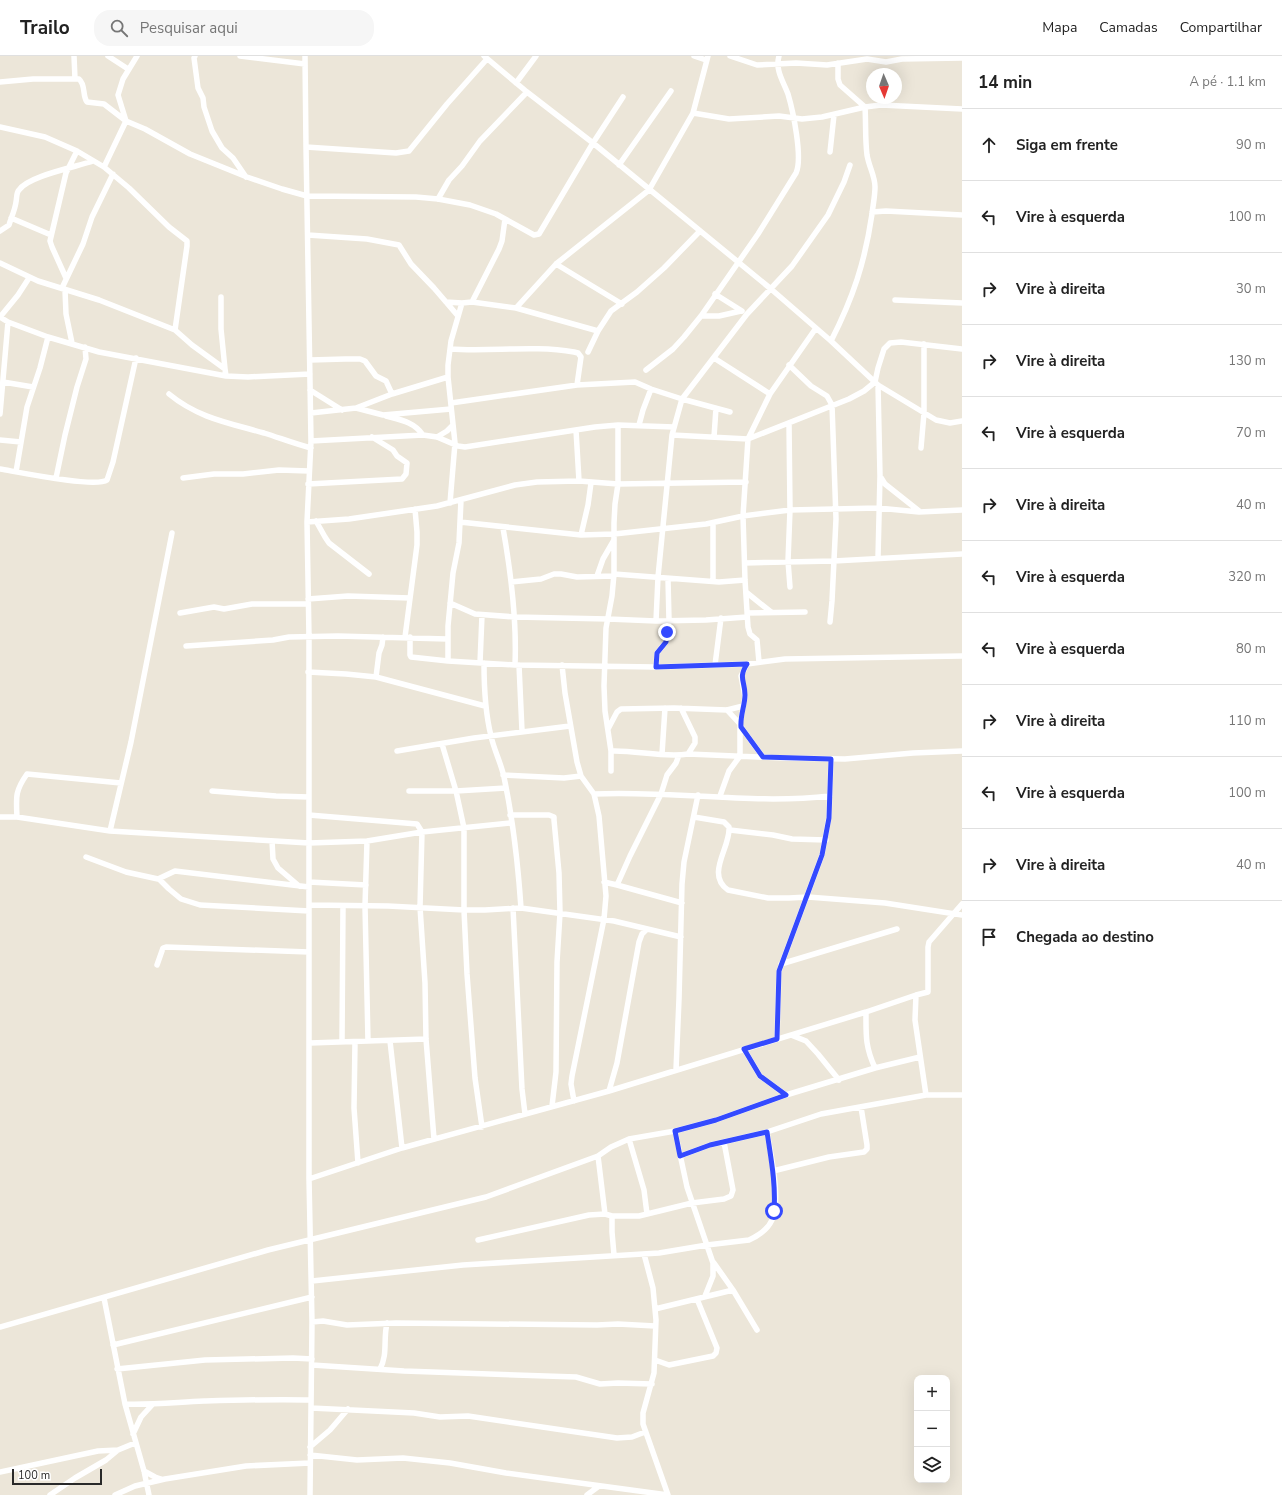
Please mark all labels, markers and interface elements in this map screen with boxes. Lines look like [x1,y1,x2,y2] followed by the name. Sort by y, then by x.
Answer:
[94,10,374,46] search box
[20,15,70,41] text: Trailo
[108,17,130,39] icon: search
[140,18,238,38] text: Pesquisar aqui
[1042,18,1077,37] text: Mapa
[1099,18,1158,37] text: Camadas
[1180,18,1262,37] text: Compartilhar
[866,68,902,104] north arrow
[978,71,1032,94] text: 14 min
[1190,73,1266,91] text: A pé · 1.1 km
[978,134,1000,156] icon: ahead
[1016,135,1118,155] text: Siga em frente
[1236,136,1266,154] text: 90 m
[978,206,1000,228] icon: left
[1016,207,1125,227] text: Vire à esquerda
[1228,208,1266,226] text: 100 m
[978,278,1000,300] icon: right
[1016,279,1105,299] text: Vire à direita
[1236,280,1266,298] text: 30 m
[978,350,1000,372] icon: right
[1016,351,1105,371] text: Vire à direita
[1228,352,1266,370] text: 130 m
[978,422,1000,444] icon: left
[1016,423,1125,443] text: Vire à esquerda
[1236,424,1266,442] text: 70 m
[978,494,1000,516] icon: right
[1016,495,1105,515] text: Vire à direita
[1236,496,1266,514] text: 40 m
[978,566,1000,588] icon: left
[1016,567,1125,587] text: Vire à esquerda
[1228,568,1266,586] text: 320 m
[658,623,676,641] route end
[978,638,1000,660] icon: left
[1016,639,1125,659] text: Vire à esquerda
[1236,640,1266,658] text: 80 m
[978,710,1000,732] icon: right
[1016,711,1105,731] text: Vire à direita
[1228,712,1266,730] text: 110 m
[978,782,1000,804] icon: left
[1016,783,1125,803] text: Vire à esquerda
[1228,784,1266,802] text: 100 m
[978,854,1000,876] icon: right
[1016,855,1105,875] text: Vire à direita
[1236,856,1266,874] text: 40 m
[978,926,1000,948] icon: arrive
[1016,927,1154,947] text: Chegada ao destino
[765,1202,783,1220] route start
[914,1375,950,1483] map controls
[914,1375,950,1411] button: +
[914,1411,950,1447] button: −
[914,1447,950,1483] button: layers
[12,1467,102,1486] scale bar
[18,1468,50,1483] text: 100 m

